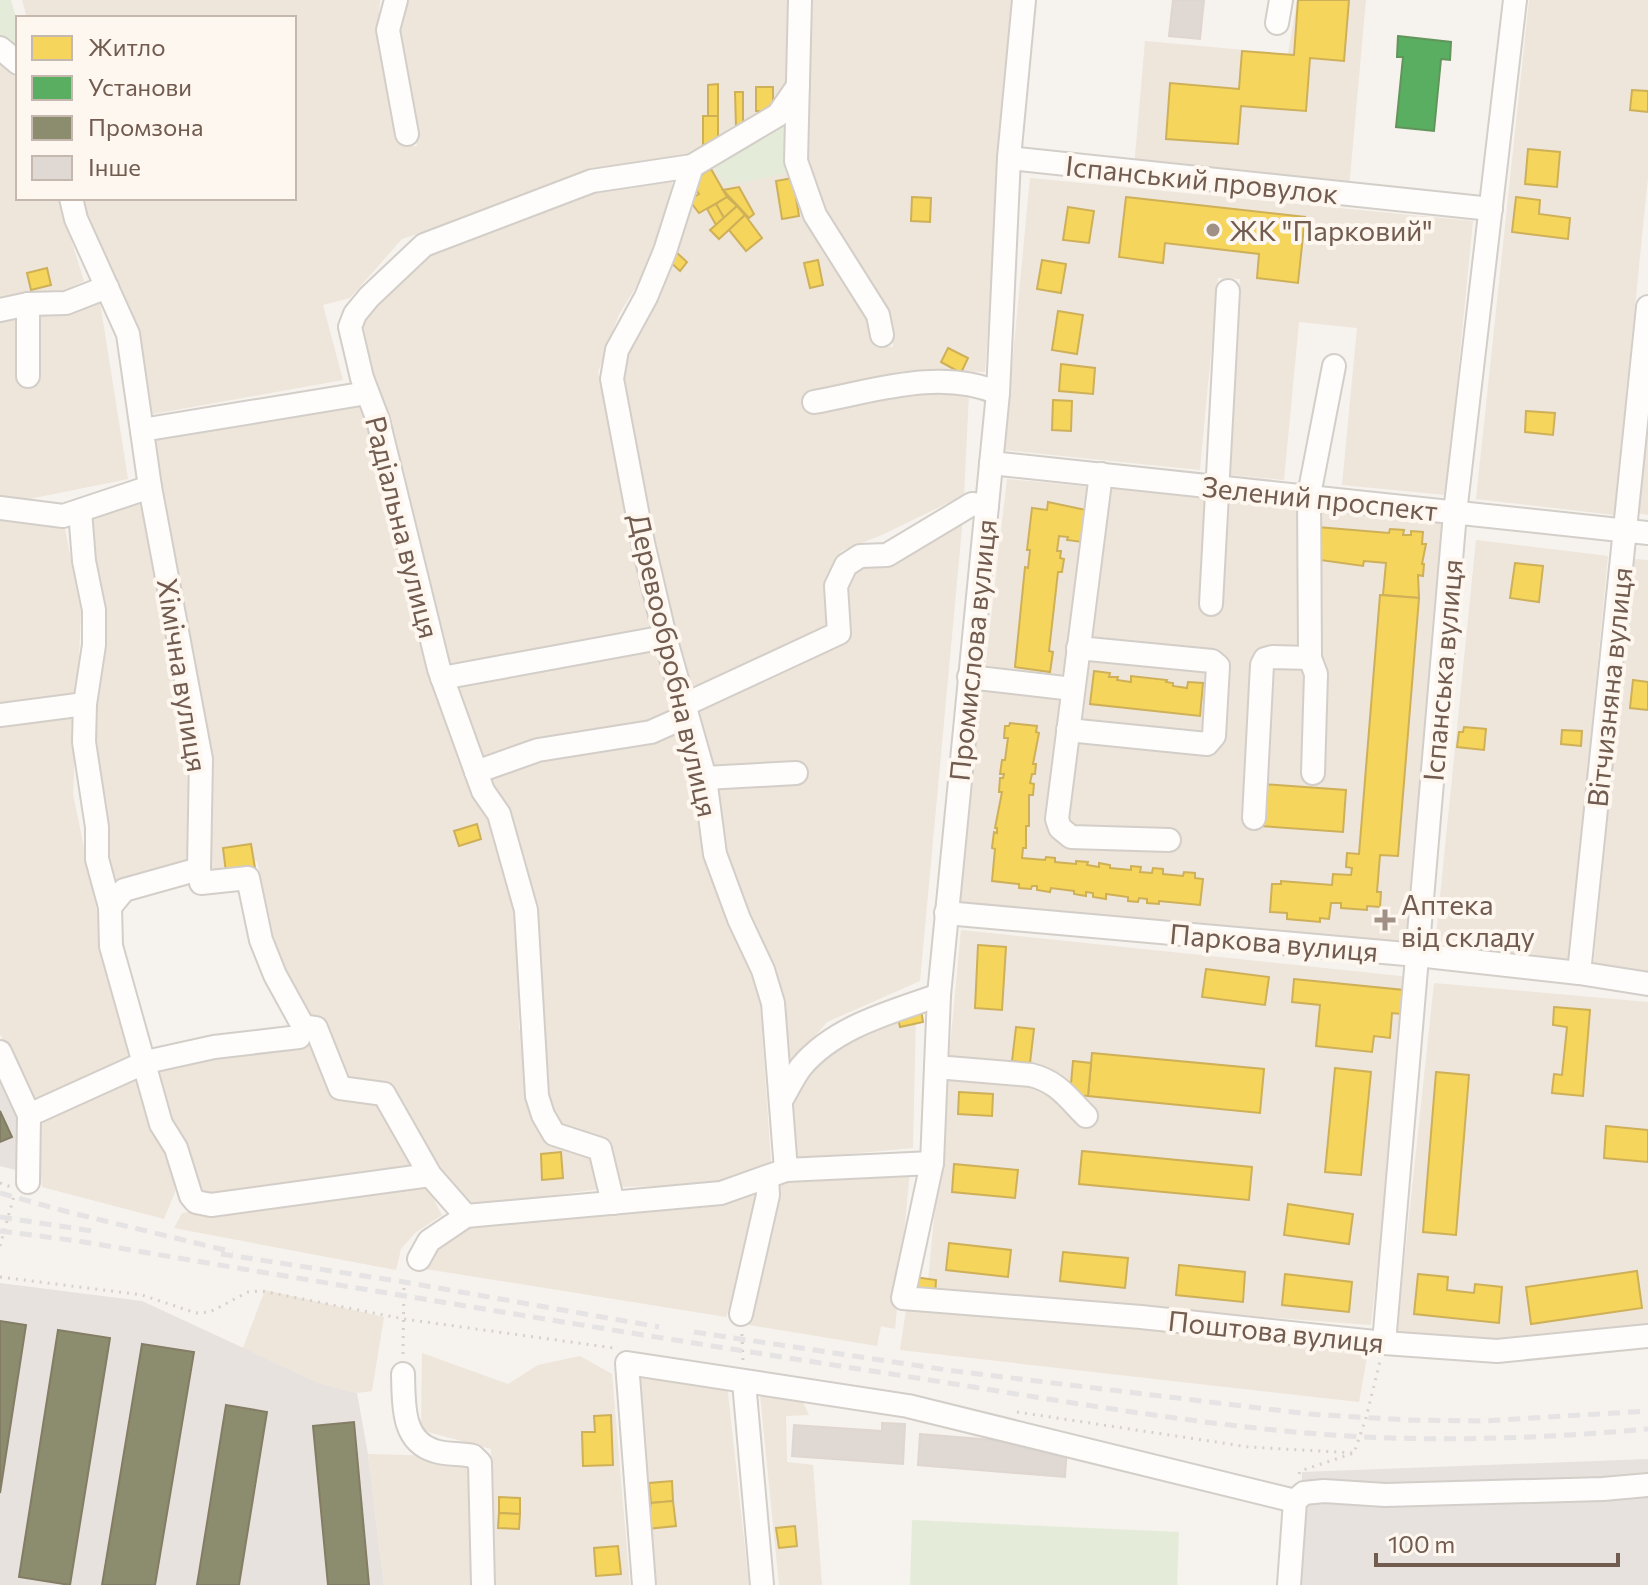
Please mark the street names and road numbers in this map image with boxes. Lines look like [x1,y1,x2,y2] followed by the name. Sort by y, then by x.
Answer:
[1064,148,1340,210] street label: Іспанський провулок
[359,412,447,642] street label: Радіальна вулиця
[1200,469,1440,527] street label: Зелений проспект
[622,510,726,820] street label: Деревообробна вулиця
[941,517,1003,783] street label: Промислова вулиця
[1415,558,1469,782] street label: Іспанська вулиця
[1579,565,1639,809] street label: Вітчизняна вулиця
[151,576,215,774] street label: Хімічна вулиця
[1168,916,1380,968] street label: Паркова вулиця
[1166,1303,1386,1359] street label: Поштова вулиця

